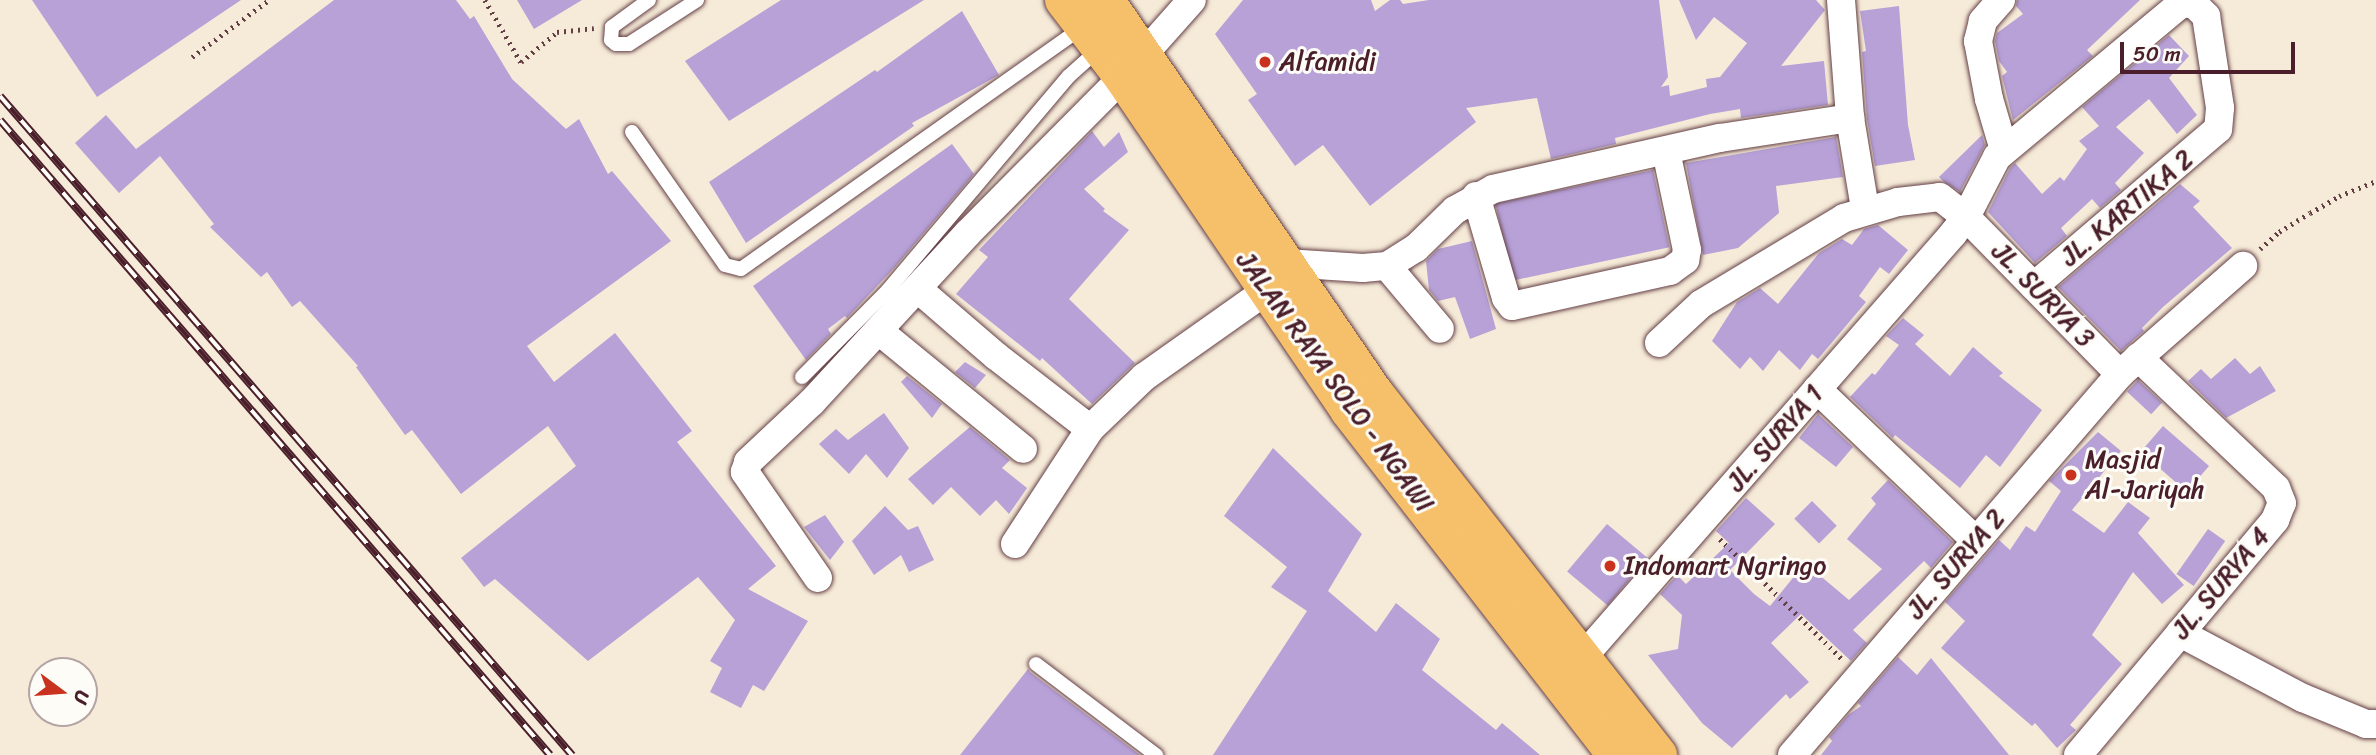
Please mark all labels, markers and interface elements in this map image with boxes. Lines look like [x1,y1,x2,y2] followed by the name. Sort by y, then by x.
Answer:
[2124,28,2299,72] scale bar
[2133,35,2181,73] text: 50 m
[1279,46,1376,78] place label: Alfamidi
[1257,54,1273,70] marker: Alfamidi
[2055,144,2199,272] street label: JL. KARTIKA 2
[1985,235,2101,355] street label: JL. SURYA 3
[1229,244,1441,520] street label: JALAN RAYA SOLO - NGAWI
[1720,378,1830,498] street label: JL. SURYA 1
[2085,444,2205,505] place label: Masjid Al-Jariyah
[2063,467,2079,483] marker: Masjid Al-Jariyah
[1899,502,2013,626] street label: JL. SURYA 2
[2165,520,2277,646] street label: JL. SURYA 4
[1624,550,1826,582] place label: Indomart Ngringo
[1602,558,1618,574] marker: Indomart Ngringo
[28,657,98,727] north arrow
[64,687,99,708] text: U

